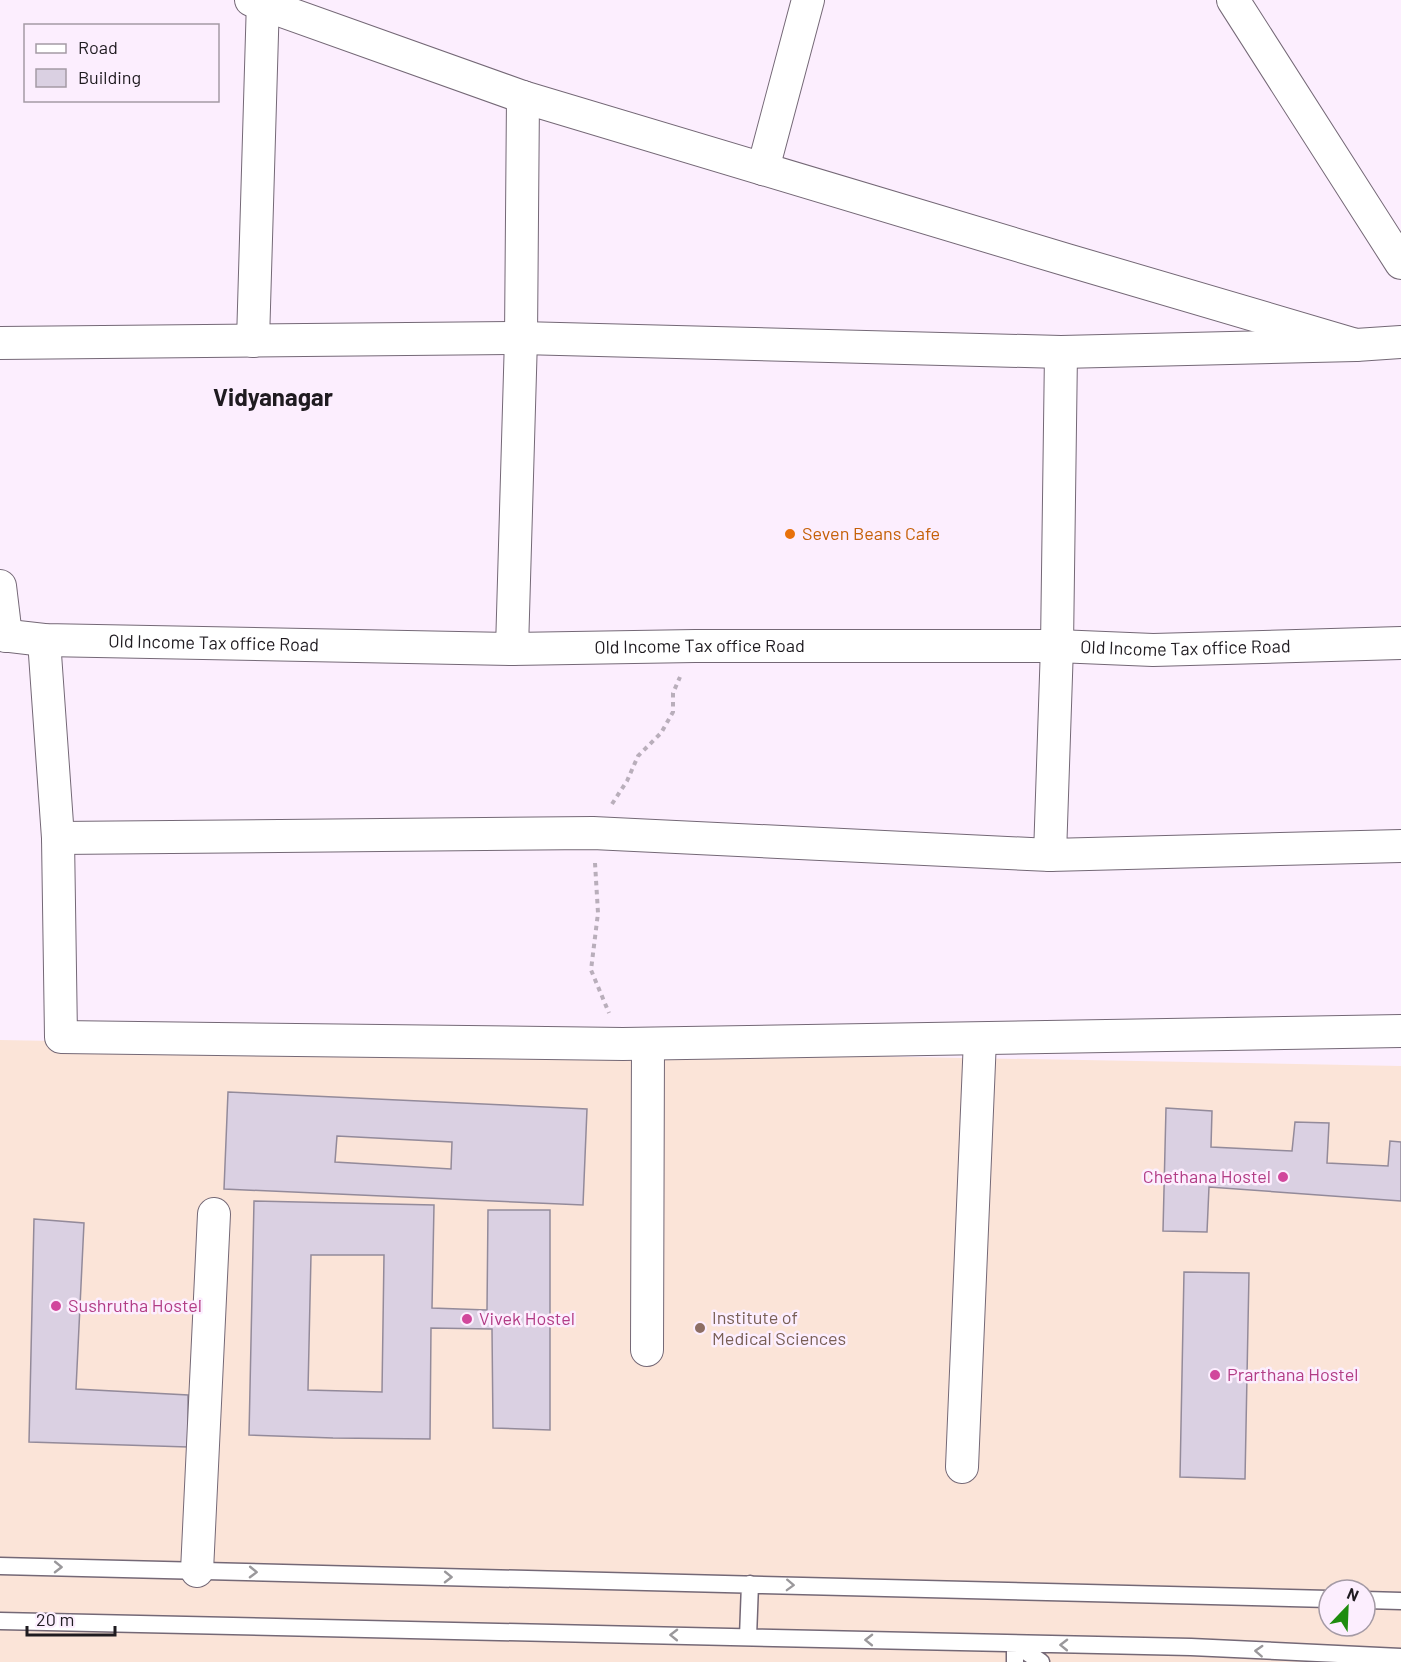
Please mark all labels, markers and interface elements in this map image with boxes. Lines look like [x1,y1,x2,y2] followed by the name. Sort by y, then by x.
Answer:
[24,24,219,102] legend
[78,36,118,58] text: Road
[78,66,141,88] text: Building
[213,382,333,411] district label: Vidyanagar
[802,522,940,544] place label: Seven Beans Cafe
[783,527,797,541] marker: Seven Beans Cafe
[108,629,319,655] street label: Old Income Tax office Road
[594,634,805,658] street label: Old Income Tax office Road
[1080,634,1291,660] street label: Old Income Tax office Road
[1143,1165,1271,1187] place label: Chethana Hostel
[1276,1170,1290,1184] marker: Chethana Hostel
[68,1294,202,1316] place label: Sushrutha Hostel
[49,1299,63,1313] marker: Sushrutha Hostel
[712,1306,846,1349] place label: Institute of Medical Sciences
[479,1307,575,1329] place label: Vivek Hostel
[460,1312,474,1326] marker: Vivek Hostel
[693,1321,707,1335] marker: Institute of Medical Sciences
[1227,1363,1358,1385] place label: Prarthana Hostel
[1208,1368,1222,1382] marker: Prarthana Hostel
[54,1561,63,1574] one-way arrow
[249,1566,258,1578] one-way arrow
[444,1570,453,1583] one-way arrow
[786,1578,795,1591] one-way arrow
[1317,1578,1377,1638] north arrow
[1344,1583,1362,1605] text: N
[27,1599,116,1637] scale bar
[36,1608,74,1630] text: 20 m
[669,1629,678,1641] one-way arrow
[864,1633,873,1646] one-way arrow
[1059,1638,1068,1651] one-way arrow
[1254,1644,1263,1657] one-way arrow

